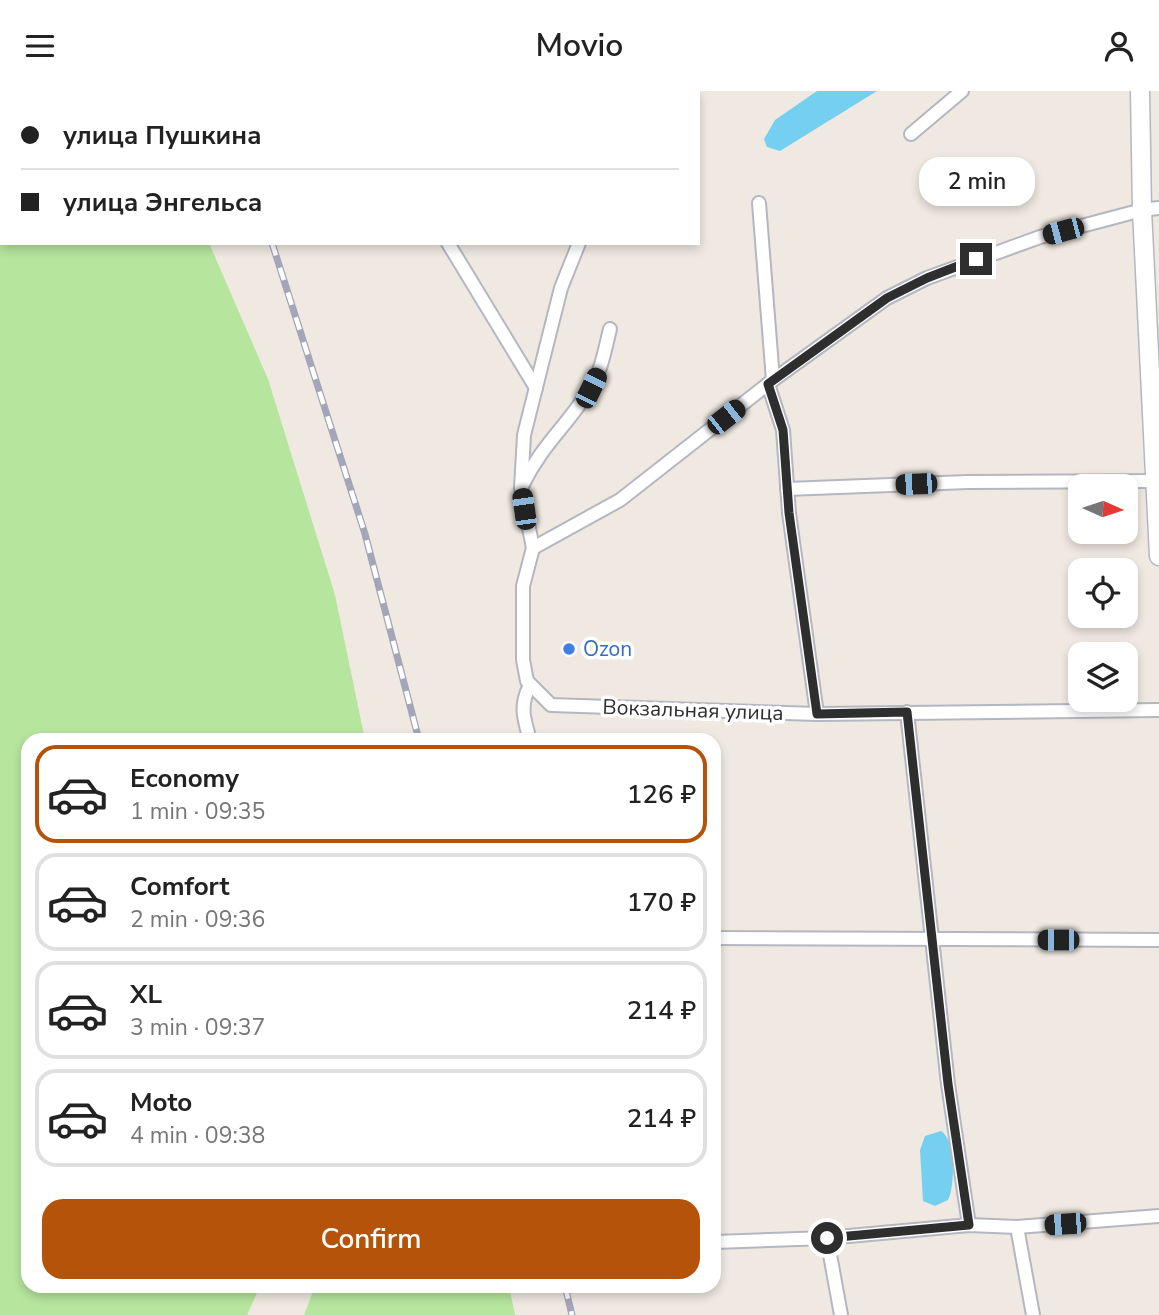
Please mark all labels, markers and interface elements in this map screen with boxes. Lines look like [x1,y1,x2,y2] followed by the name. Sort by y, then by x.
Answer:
[536,24,623,67] text: Movio
[21,27,59,65] icon: menu
[1100,27,1138,65] icon: person
[63,118,262,153] text: улица Пушкина
[918,157,1034,207] callout: 2 min
[948,166,1006,197] text: 2 min
[63,185,262,220] text: улица Энгельса
[1040,215,1087,247] car
[960,243,992,275] route end
[573,365,610,411] car
[703,396,750,438] car
[895,473,938,495] car
[1068,474,1138,544] north arrow
[1068,474,1138,712] map controls
[511,487,538,531] car
[1068,558,1138,628] button: locate
[583,635,632,663] place label: Ozon
[561,641,577,657] marker: Ozon
[1068,642,1138,712] button: layers
[602,693,784,727] street label: Вокзальная улица
[130,761,239,796] text: Economy
[46,763,109,826] icon: car
[627,777,696,812] text: 126 ₽
[130,796,265,827] text: 1 min · 09:35
[130,869,230,904] text: Comfort
[46,871,109,934] icon: car
[627,885,696,920] text: 170 ₽
[130,904,265,935] text: 2 min · 09:36
[1038,930,1080,951] car
[130,977,162,1012] text: XL
[46,979,109,1042] icon: car
[627,993,696,1028] text: 214 ₽
[130,1012,265,1043] text: 3 min · 09:37
[130,1085,192,1120] text: Moto
[46,1087,109,1150] icon: car
[627,1101,696,1136] text: 214 ₽
[130,1120,265,1151] text: 4 min · 09:38
[42,1199,700,1279] button: Confirm
[1044,1212,1087,1236] car
[811,1222,843,1254] route start

